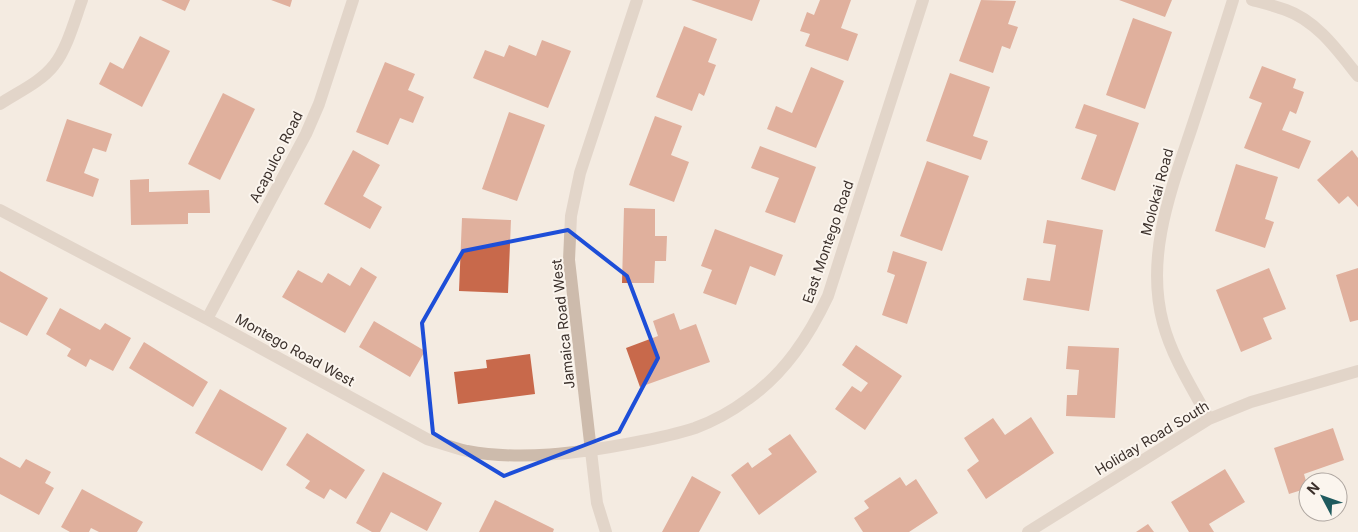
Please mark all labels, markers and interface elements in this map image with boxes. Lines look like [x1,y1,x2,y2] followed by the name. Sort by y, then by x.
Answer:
[245,108,306,205] street label: Acapulco Road
[1137,146,1176,237] street label: Molokai Road
[799,178,857,305] street label: East Montego Road
[547,258,578,390] street label: Jamaica Road West
[233,310,358,390] street label: Montego Road West
[1092,397,1212,478] street label: Holiday Road South
[1298,472,1348,522] north arrow
[1303,479,1323,498] text: N

